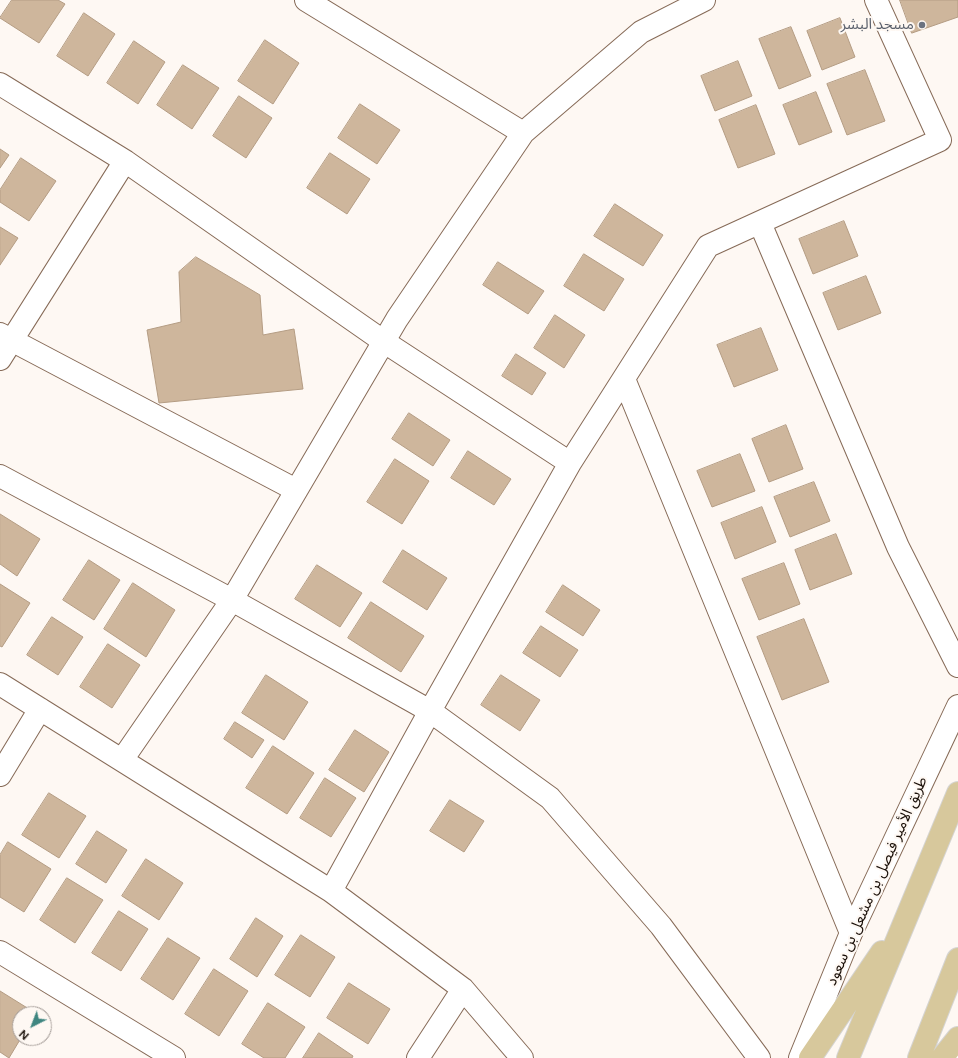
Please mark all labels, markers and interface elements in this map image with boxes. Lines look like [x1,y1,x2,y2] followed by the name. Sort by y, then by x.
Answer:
[841,16,914,34] place label: مسجد البشر
[917,20,927,30] marker: مسجد البشر
[823,774,931,988] street label: طريق الأمير فيصل بن مشعل بن سعود
[12,1006,52,1046] north arrow
[17,1027,32,1042] text: N

